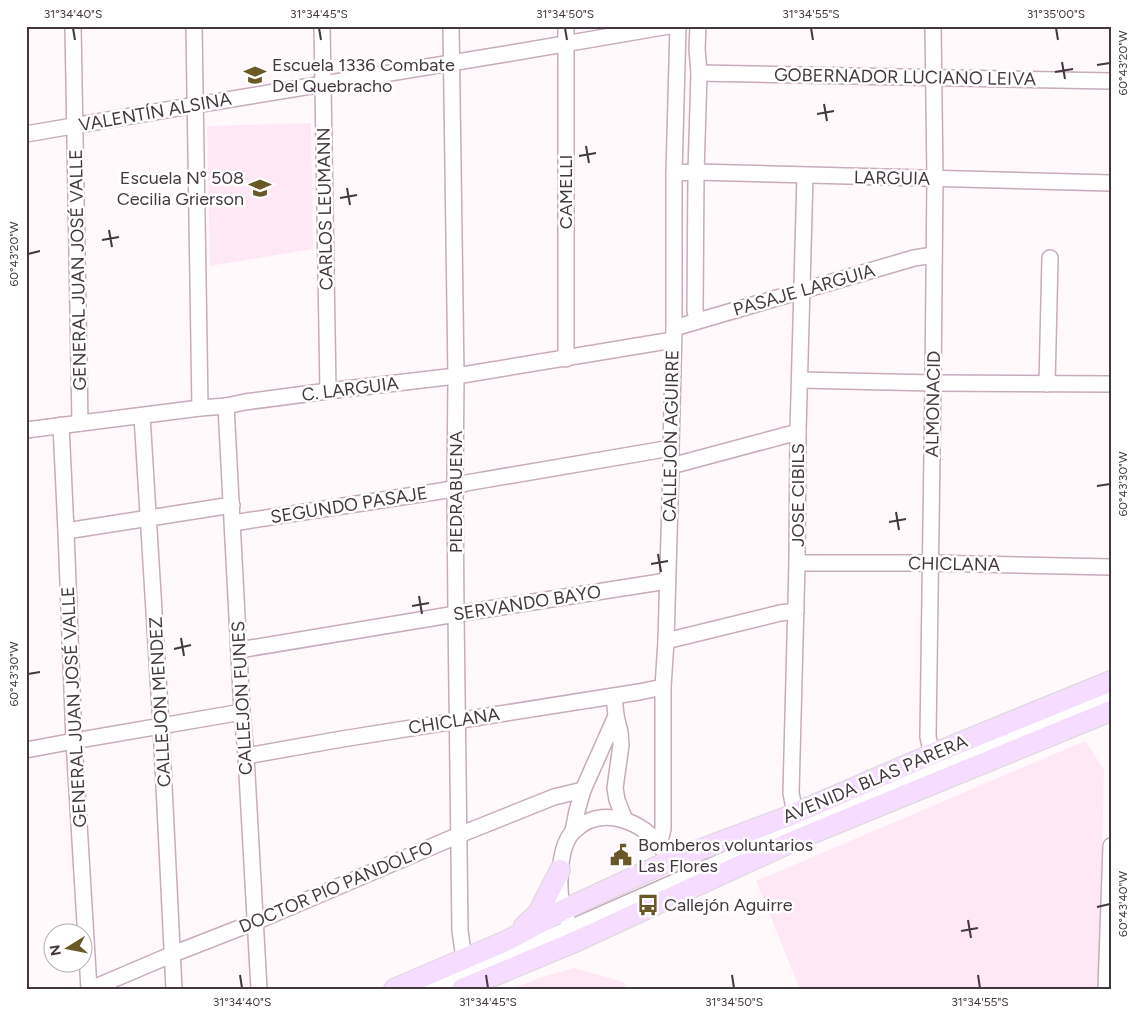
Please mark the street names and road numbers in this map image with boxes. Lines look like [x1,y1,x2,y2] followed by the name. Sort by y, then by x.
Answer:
[774,64,1036,90] street label: GOBERNADOR LUCIANO LEIVA
[77,88,233,136] street label: VALENTÍN ALSINA
[313,127,337,291] street label: CARLOS LEUMANN
[65,149,91,391] street label: GENERAL JUAN JOSÉ VALLE
[555,155,577,229] street label: CAMELLI
[854,166,930,190] street label: LARGUIA
[731,259,877,321] street label: PASAJE LARGUIA
[658,350,684,522] street label: CALLEJON AGUIRRE
[921,350,945,458] street label: ALMONACID
[300,372,400,406] street label: C. LARGUIA
[445,431,467,553] street label: PIEDRABUENA
[787,443,809,547] street label: JOSE CIBILS
[269,482,429,528] street label: SEGUNDO PASAJE
[908,552,1000,576] street label: CHICLANA
[451,580,603,626] street label: SERVANDO BAYO
[57,586,91,828] street label: GENERAL JUAN JOSÉ VALLE
[145,616,175,788] street label: CALLEJON MENDEZ
[227,620,257,776] street label: CALLEJON FUNES
[407,703,501,739] street label: CHICLANA
[779,730,971,828] street label: AVENIDA BLAS PARERA
[236,836,436,938] street label: DOCTOR PIO PANDOLFO

